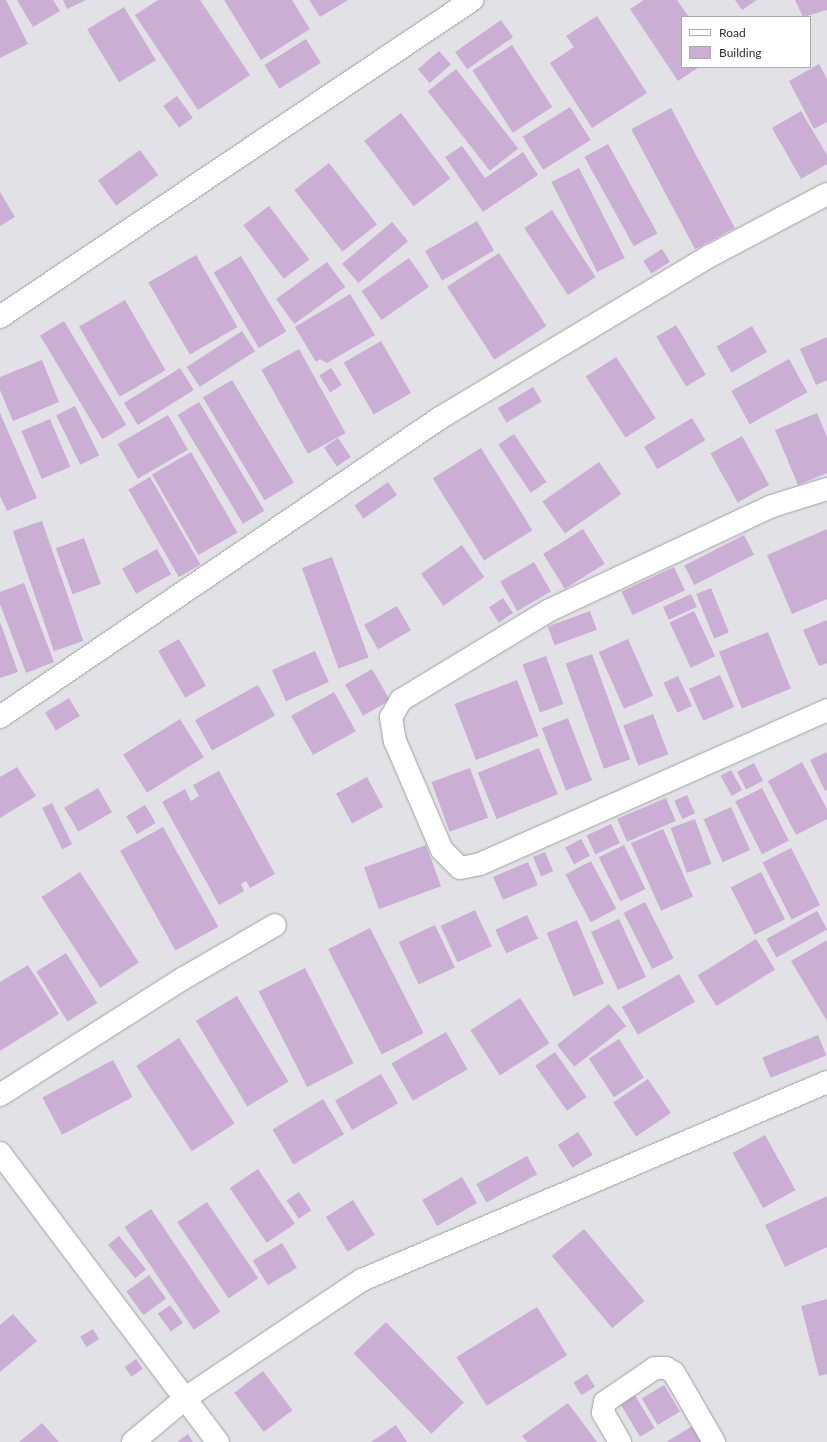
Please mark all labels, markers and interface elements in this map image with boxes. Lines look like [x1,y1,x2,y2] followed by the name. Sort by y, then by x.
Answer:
[681,16,811,68] legend
[719,25,746,40] text: Road
[719,45,762,60] text: Building

